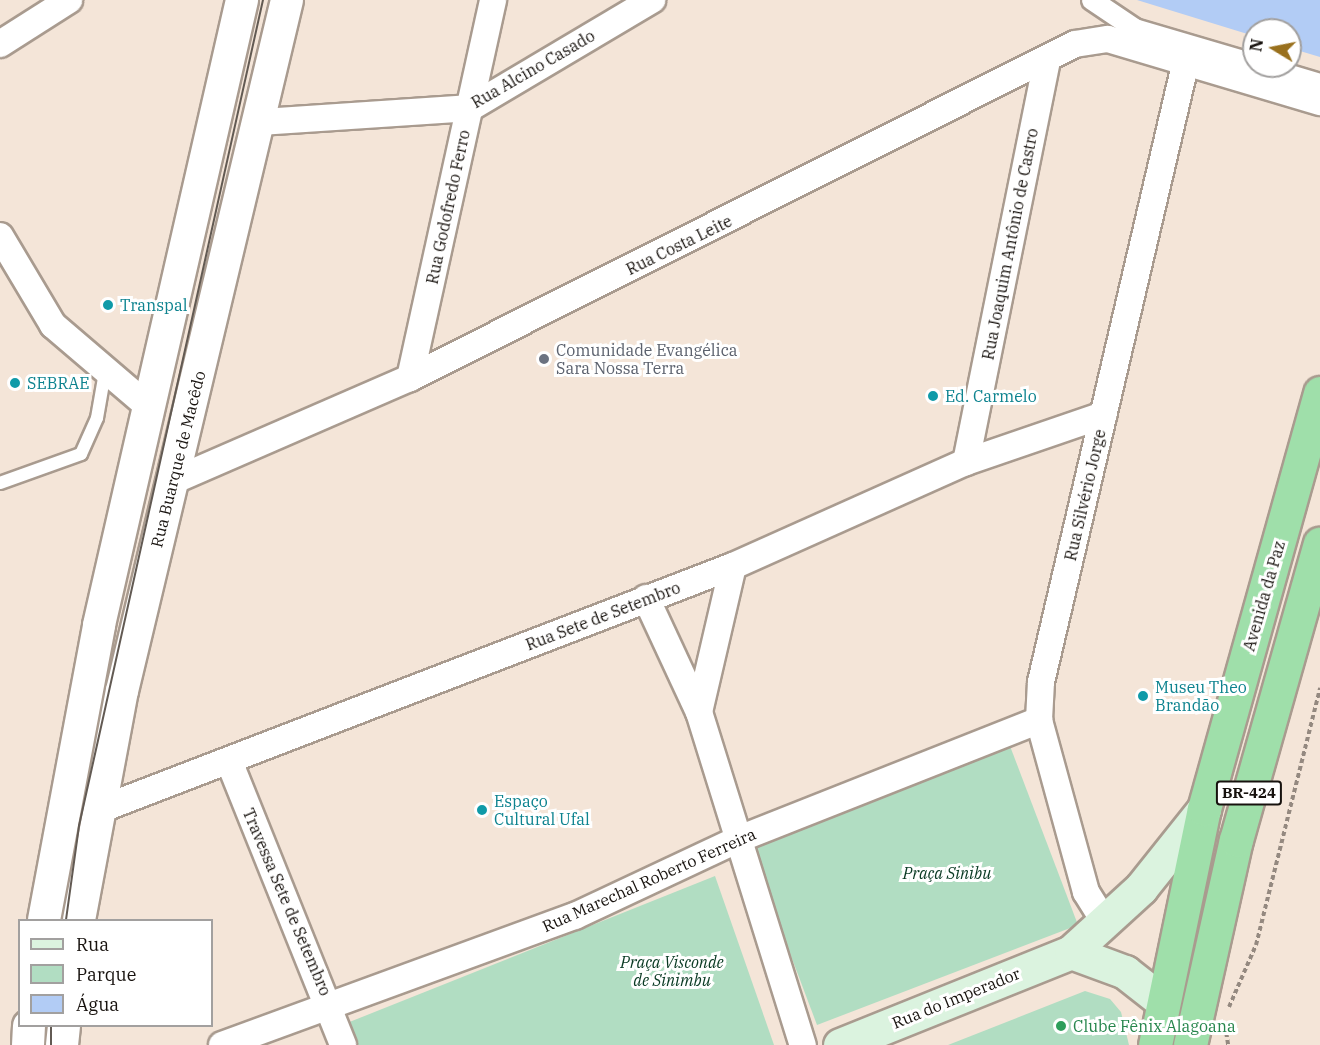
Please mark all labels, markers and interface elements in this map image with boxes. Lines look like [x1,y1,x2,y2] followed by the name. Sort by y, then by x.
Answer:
[1242,18,1302,78] north arrow
[468,26,598,112] street label: Rua Alcino Casado
[1245,37,1267,53] text: N
[978,126,1042,362] street label: Rua Joaquim Antônio de Castro
[422,128,474,286] street label: Rua Godofredo Ferro
[623,211,735,279] street label: Rua Costa Leite
[120,295,188,315] place label: Transpal
[101,298,115,312] marker: Transpal
[556,340,738,378] place label: Comunidade Evangélica Sara Nossa Terra
[537,352,551,366] marker: Comunidade Evangélica Sara Nossa Terra
[147,369,209,549] street label: Rua Buarque de Macêdo
[27,373,90,393] place label: SEBRAE
[8,376,22,390] marker: SEBRAE
[945,386,1037,406] place label: Ed. Carmelo
[926,389,940,403] marker: Ed. Carmelo
[1061,427,1109,563] street label: Rua Silvério Jorge
[1239,539,1289,653] street label: Avenida da Paz
[523,578,683,654] street label: Rua Sete de Setembro
[1155,677,1247,715] place label: Museu Theo Brandão
[1136,689,1150,703] marker: Museu Theo Brandão
[1214,781,1284,805] road number: BR-424
[494,791,590,829] place label: Espaço Cultural Ufal
[475,803,489,817] marker: Espaço Cultural Ufal
[239,805,335,999] street label: Travessa Sete de Setembro
[539,824,759,936] street label: Rua Marechal Roberto Ferreira
[903,863,991,883] park label: Praça Sinibu
[18,919,213,1027] legend
[76,933,109,956] text: Rua
[620,952,724,990] park label: Praça Visconde de Sinimbu
[76,963,136,986] text: Parque
[889,964,1023,1032] street label: Rua do Imperador
[76,993,119,1016] text: Água
[1073,1016,1236,1036] place label: Clube Fênix Alagoana
[1054,1019,1068,1033] marker: Clube Fênix Alagoana

